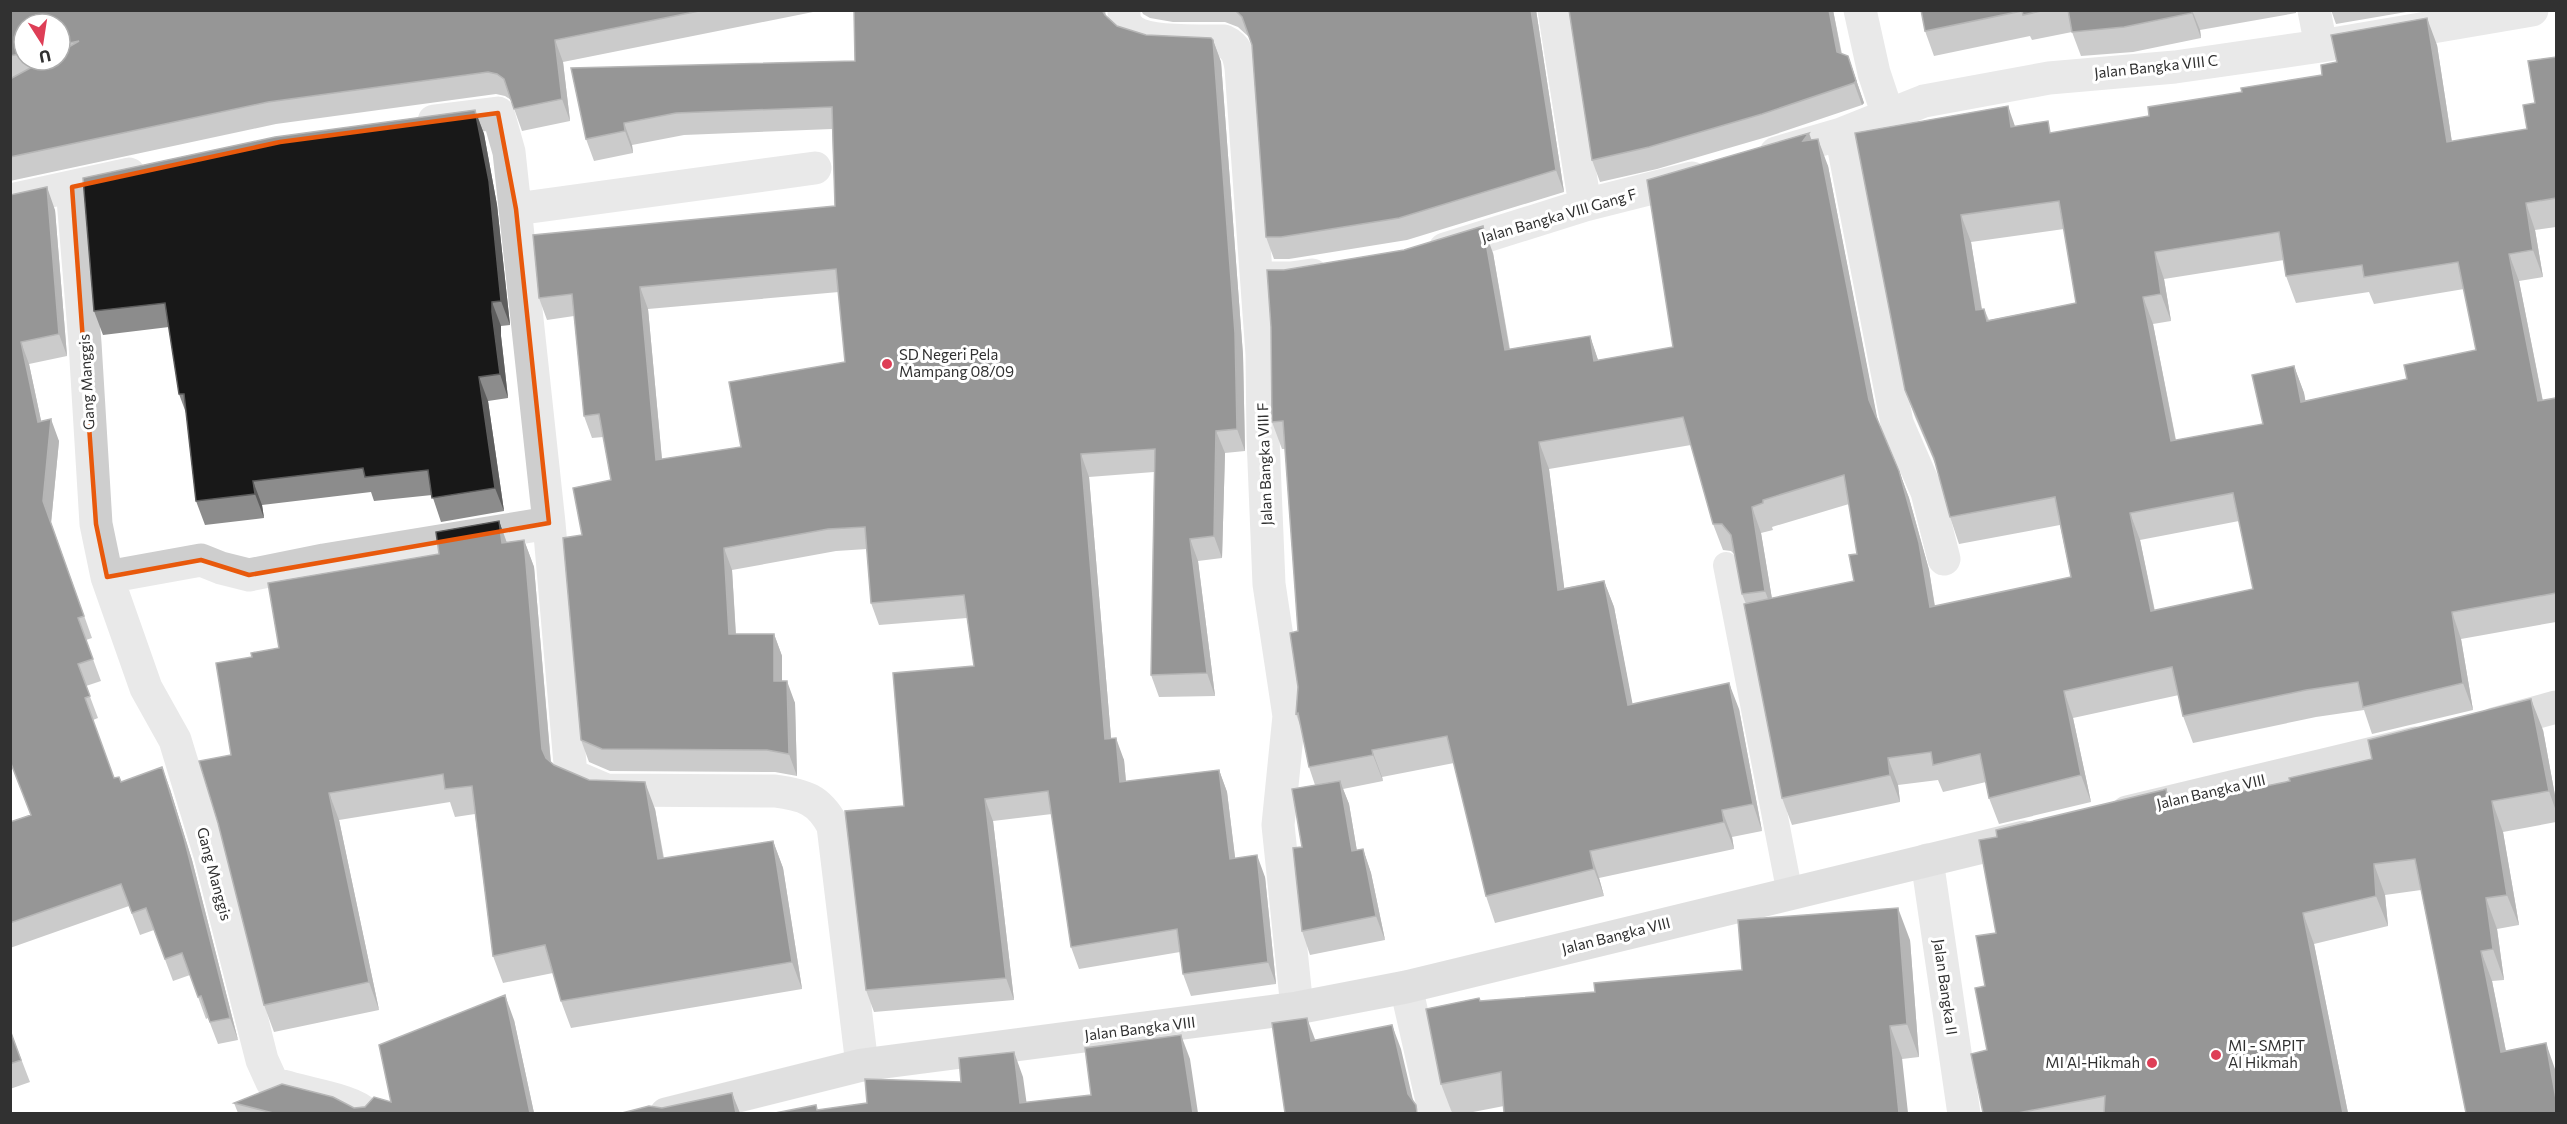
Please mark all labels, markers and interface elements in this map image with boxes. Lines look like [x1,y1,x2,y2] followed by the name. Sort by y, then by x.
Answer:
[12,12,72,72] north arrow
[38,47,53,68] text: U
[2093,51,2219,81] street label: Jalan Bangka VIII C
[1479,184,1639,246] street label: Jalan Bangka VIII Gang F
[74,333,98,430] street label: Gang Manggis
[899,345,1014,380] place label: SD Negeri Pela Mampang 08/09
[880,357,894,371] marker: SD Negeri Pela Mampang 08/09
[1253,402,1275,526] street label: Jalan Bangka VIII F
[2155,770,2267,812] street label: Jalan Bangka VIII
[194,825,236,923] street label: Gang Manggis
[1560,913,1672,957] street label: Jalan Bangka VIII
[1930,938,1962,1036] street label: Jalan Bangka II
[1084,1012,1196,1044] street label: Jalan Bangka VIII
[2228,1036,2305,1071] place label: MI - SMPIT Al Hikmah
[2209,1048,2223,1062] marker: MI - SMPIT Al Hikmah
[2045,1053,2140,1071] place label: MI Al-Hikmah
[2145,1056,2159,1070] marker: MI Al-Hikmah

